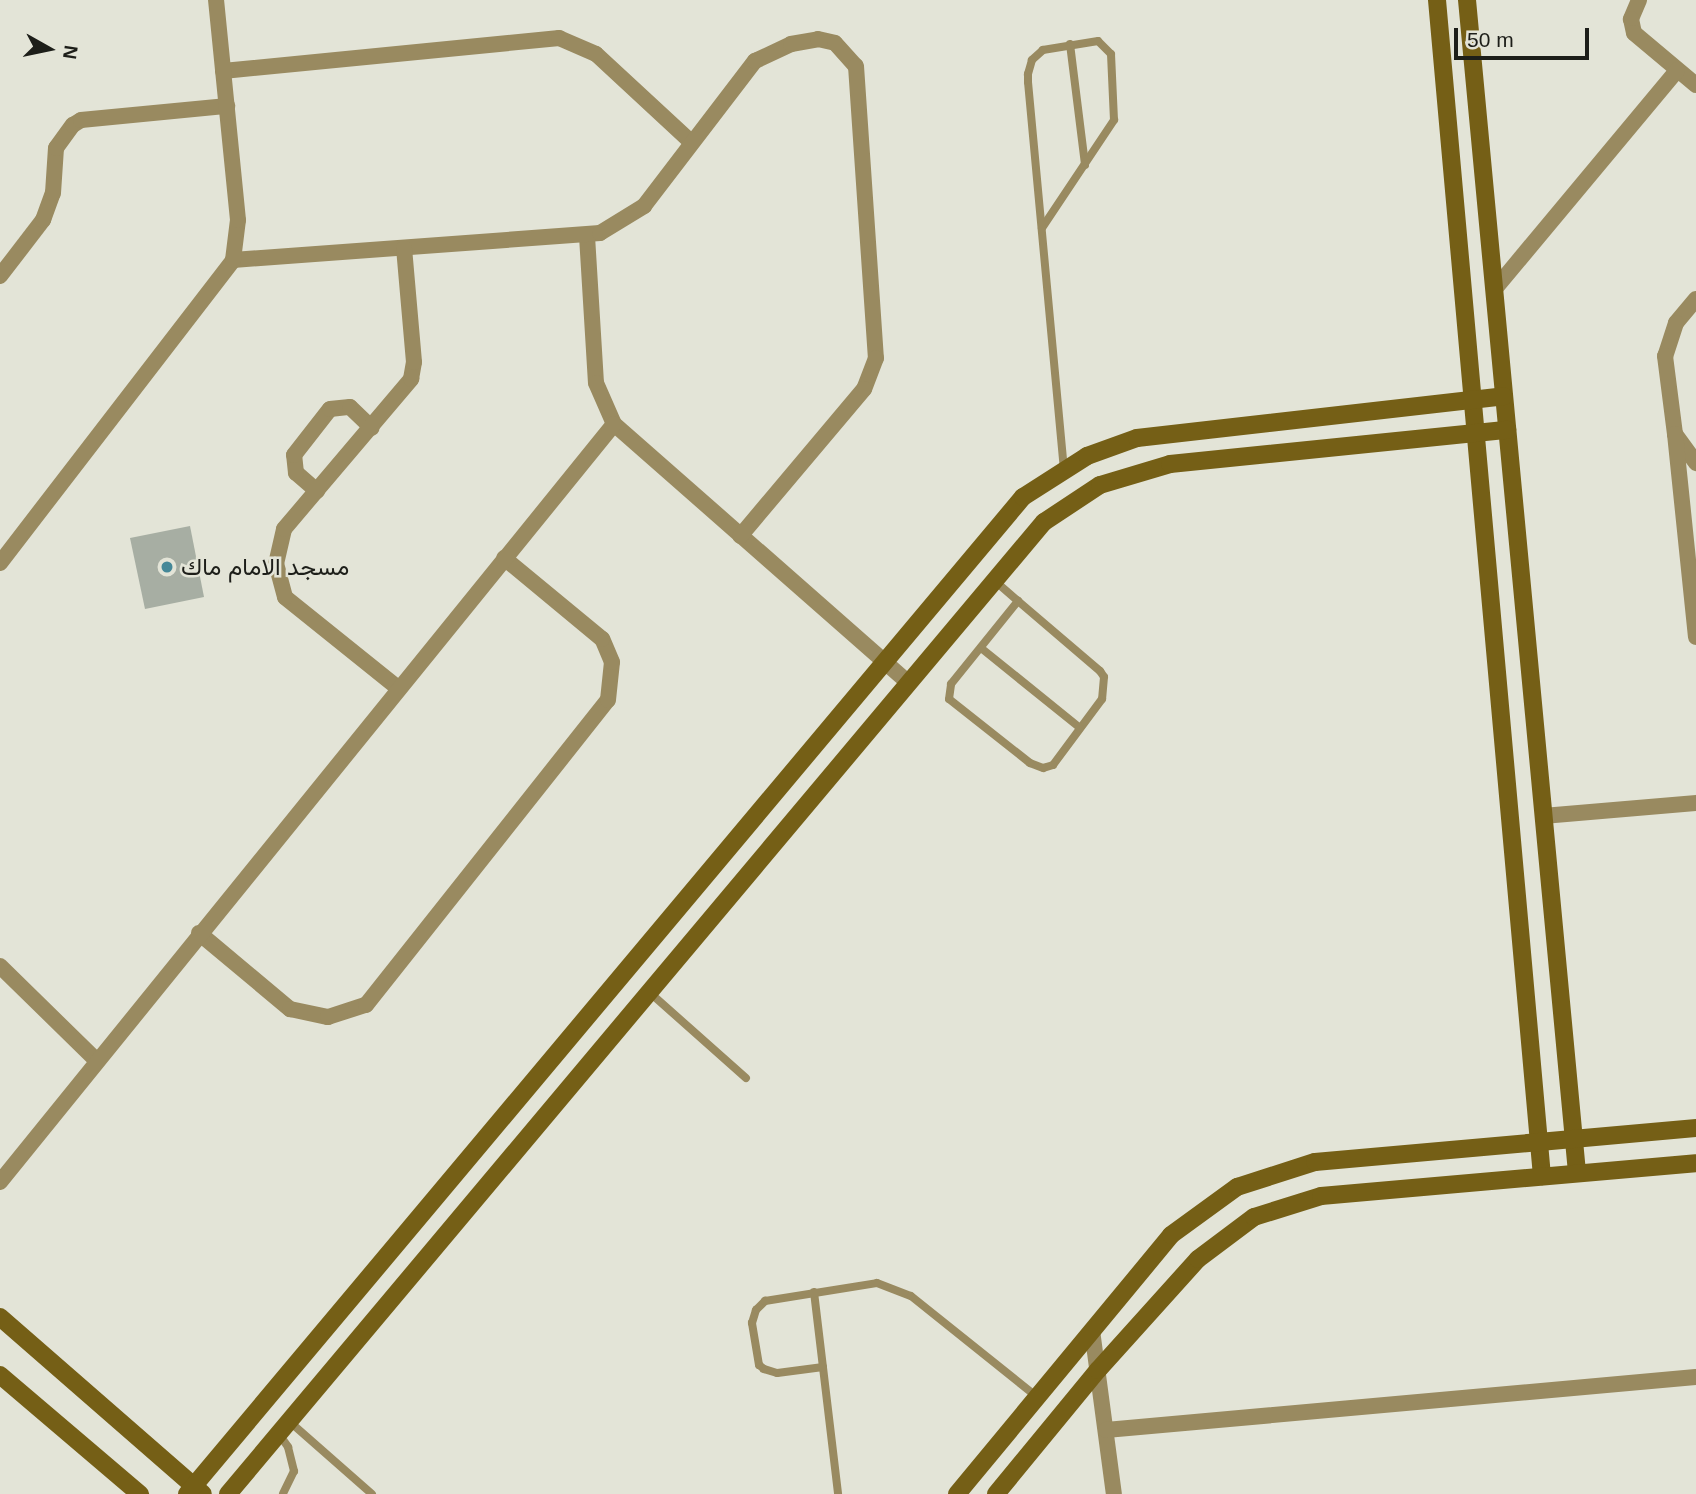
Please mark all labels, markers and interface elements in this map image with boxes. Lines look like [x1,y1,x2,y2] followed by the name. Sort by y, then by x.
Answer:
[14,14,84,84] north arrow
[1458,14,1593,58] scale bar
[1467,28,1514,51] text: 50 m
[59,44,82,61] text: N
[181,553,349,581] place label: مسجد الامام ماك
[159,559,175,575] marker: مسجد الامام ماك

